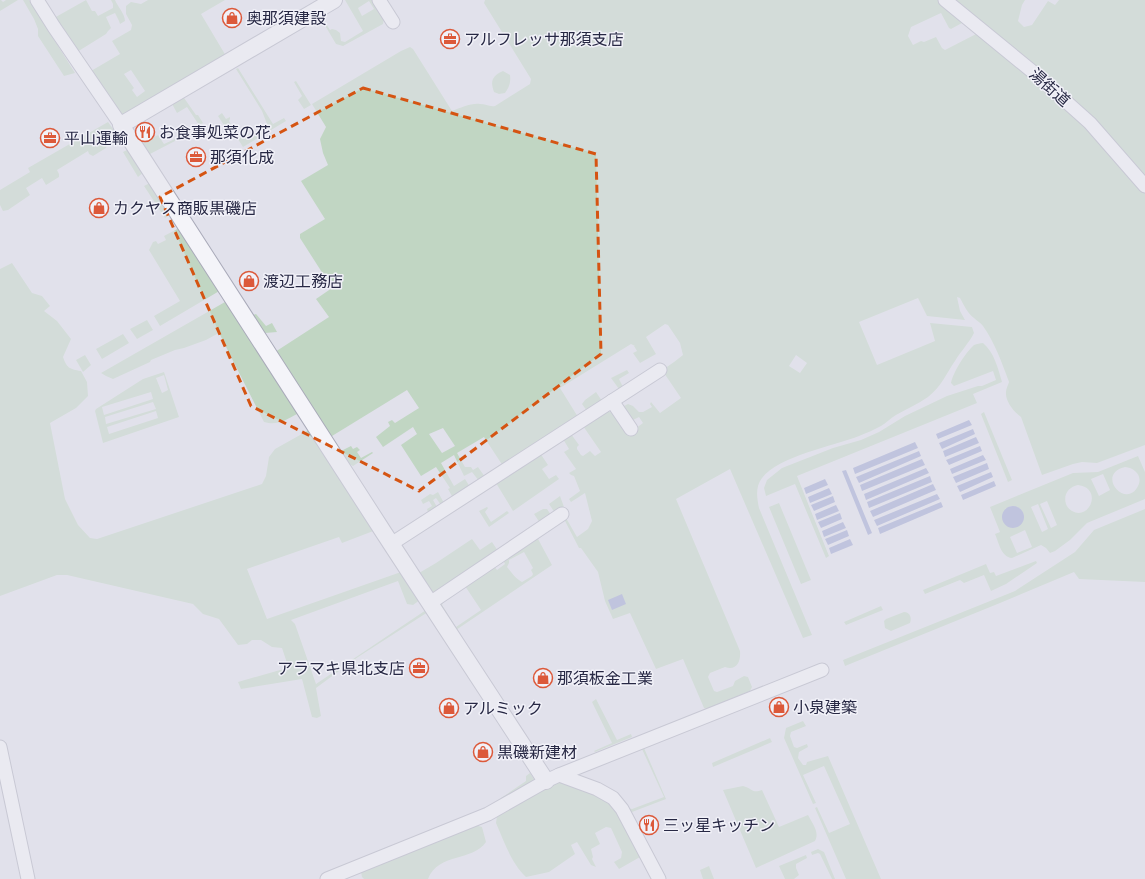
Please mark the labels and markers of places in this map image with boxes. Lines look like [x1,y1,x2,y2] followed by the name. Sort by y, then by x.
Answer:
[221,7,243,29] shop icon: 奥那須建設
[246,10,326,27] place label: 奥那須建設
[439,28,461,50] office icon: アルフレッサ那須支店
[464,31,624,48] place label: アルフレッサ那須支店
[134,121,156,143] restaurant icon: お食事処菜の花
[159,124,271,141] place label: お食事処菜の花
[39,127,61,149] office icon: 平山運輸
[64,130,128,147] place label: 平山運輸
[185,146,207,168] office icon: 那須化成
[210,149,274,166] place label: 那須化成
[88,197,110,219] shop icon: カクヤス商販黒磯店
[113,200,257,217] place label: カクヤス商販黒磯店
[238,270,260,292] shop icon: 渡辺工務店
[263,273,343,290] place label: 渡辺工務店
[408,657,430,679] office icon: アラマキ県北支店
[277,660,405,677] place label: アラマキ県北支店
[532,667,554,689] shop icon: 那須板金工業
[557,670,653,687] place label: 那須板金工業
[768,696,790,718] shop icon: 小泉建築
[438,697,460,719] shop icon: アルミック
[793,699,857,716] place label: 小泉建築
[463,701,543,717] place label: アルミック
[472,741,494,763] shop icon: 黒磯新建材
[497,744,577,761] place label: 黒磯新建材
[638,814,660,836] restaurant icon: 三ッ星キッチン
[663,818,775,834] place label: 三ッ星キッチン

